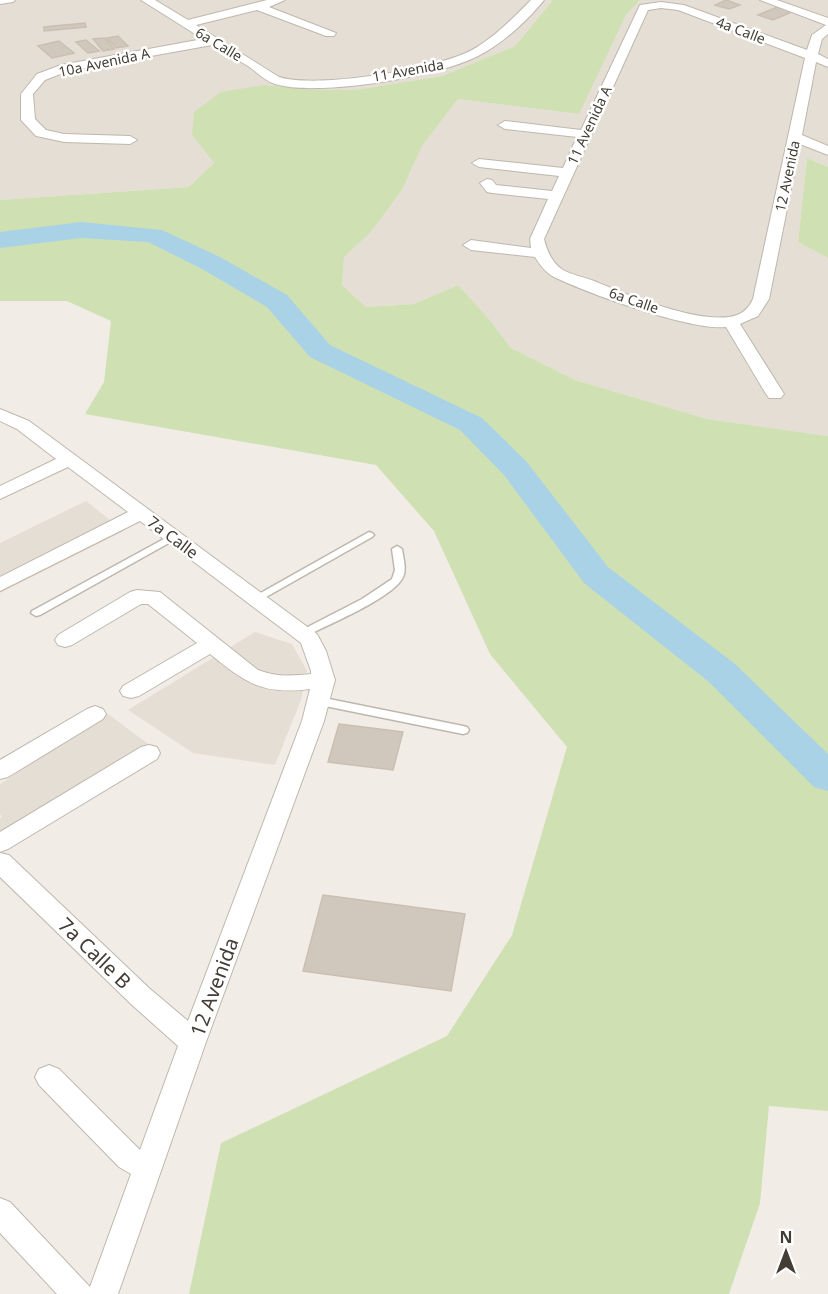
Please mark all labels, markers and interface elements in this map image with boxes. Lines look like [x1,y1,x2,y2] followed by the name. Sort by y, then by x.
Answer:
[714,12,768,48] street label: 4a Calle
[192,23,246,65] street label: 6a Calle
[57,43,151,81] street label: 10a Avenida A
[371,54,445,86] street label: 11 Avenida
[562,82,616,168] street label: 11 Avenida A
[770,139,804,213] street label: 12 Avenida
[607,283,661,317] street label: 6a Calle
[143,511,203,563] street label: 7a Calle
[53,911,137,995] street label: 7a Calle B
[184,934,244,1040] street label: 12 Avenida
[756,1222,816,1282] north arrow
[779,1226,793,1248] text: N

